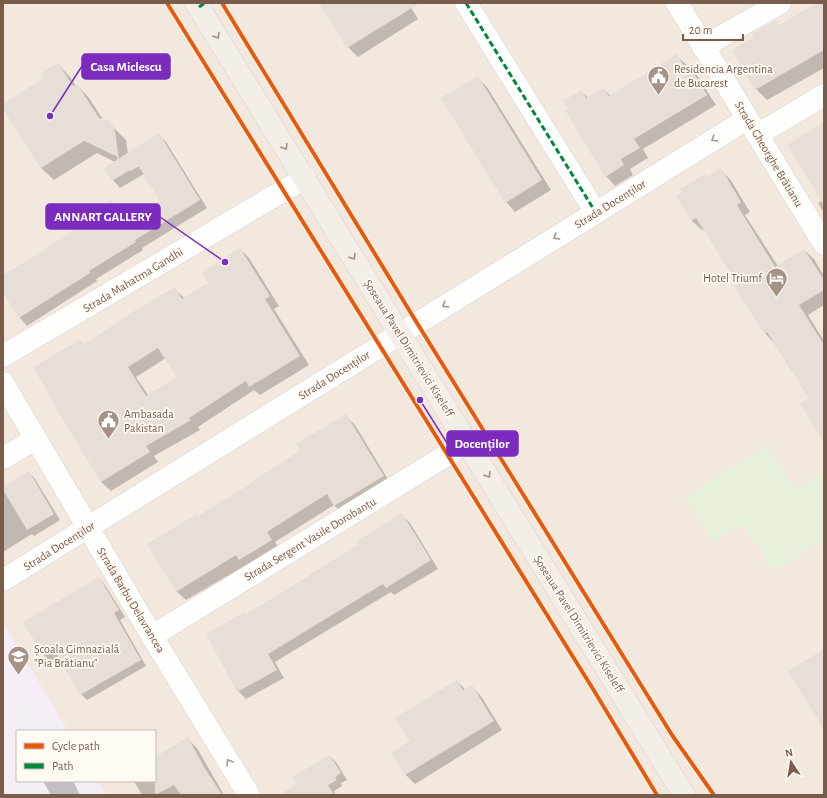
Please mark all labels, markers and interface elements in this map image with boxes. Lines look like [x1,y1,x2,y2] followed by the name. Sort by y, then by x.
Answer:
[683,16,743,42] scale bar
[689,24,712,36] text: 20 m
[212,32,219,39] one-way arrow
[82,54,170,79] callout: Casa Miclescu
[90,61,162,74] text: Casa Miclescu
[645,63,671,96] public building icon: Residencia Argentina de Bucarest
[674,63,773,89] place label: Residencia Argentina de Bucarest
[733,99,805,209] street label: Strada Gheorghe Brătianu
[711,135,718,142] one-way arrow
[280,143,288,150] one-way arrow
[572,177,649,232] street label: Strada Docenților
[46,204,160,229] callout: ANNART GALLERY
[54,211,152,224] text: ANNART GALLERY
[553,233,560,240] one-way arrow
[81,245,185,315] street label: Strada Mahatma Gandhi
[349,253,356,260] one-way arrow
[764,265,790,298] hotel icon: Hotel Triumf
[703,272,763,284] place label: Hotel Triumf
[360,277,457,421] street label: Șoseaua Pavel Dimitrievici Kiseleff
[442,301,449,308] one-way arrow
[296,348,373,403] street label: Strada Docenților
[96,408,122,441] public building icon: Ambasada Pakistan
[124,408,174,434] place label: Ambasada Pakistan
[447,431,518,456] callout: Docenților
[455,438,510,452] text: Docenților
[483,471,490,478] one-way arrow
[242,495,379,585] street label: Strada Sergent Vasile Dorobanțu
[21,519,98,574] street label: Strada Docenților
[95,545,167,655] street label: Strada Barbu Delavrancea
[530,553,627,697] street label: Șoseaua Pavel Dimitrievici Kiseleff
[6,643,32,676] school or university icon: Școala Gimnazială ”Pia Brătianu”
[34,643,120,669] place label: Școala Gimnazială ”Pia Brătianu”
[16,730,156,782] legend
[52,740,100,753] text: Cycle path
[771,742,811,782] north arrow
[784,747,794,759] text: N
[226,759,234,766] one-way arrow
[52,760,74,772] text: Path

